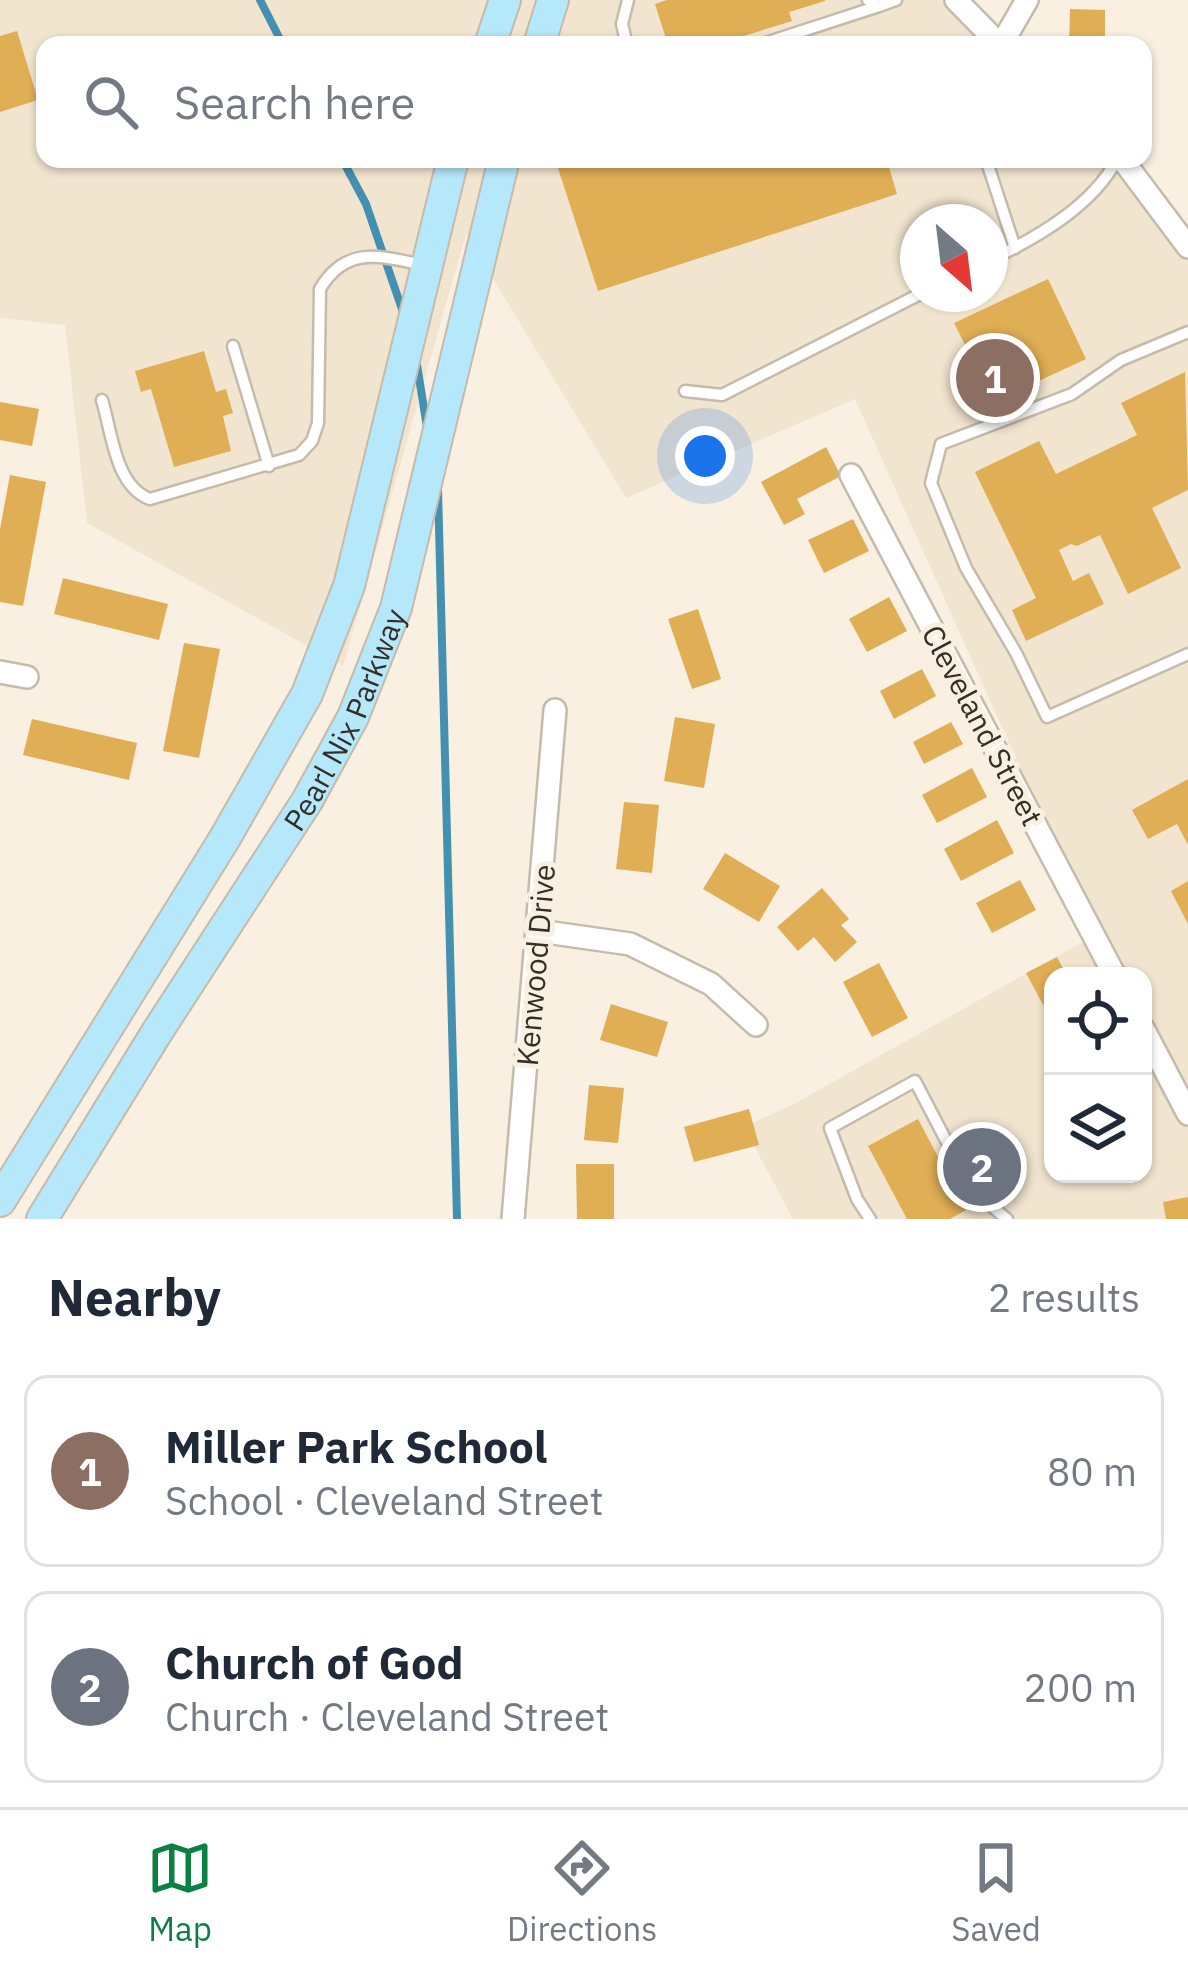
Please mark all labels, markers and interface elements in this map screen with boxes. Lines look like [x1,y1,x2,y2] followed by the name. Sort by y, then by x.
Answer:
[36,36,1152,168] search box
[78,69,144,135] icon: search
[174,73,415,131] text: Search here
[900,204,1008,312] north arrow
[956,333,1034,423] pin: 1
[675,426,735,486] your location
[274,603,413,838] street label: Pearl Nix Parkway
[914,618,1052,832] street label: Cleveland Street
[507,863,563,1067] street label: Kenwood Drive
[1044,967,1152,1183] map controls
[1044,967,1152,1075] button: locate
[1044,1075,1152,1183] button: layers
[943,1122,1021,1212] pin: 2
[48,1264,221,1330] text: Nearby
[988,1272,1140,1323] text: 2 results
[165,1417,548,1475] text: Miller Park School
[78,1446,102,1497] text: 1
[1047,1446,1137,1497] text: 80 m
[165,1475,603,1526] text: School · Cleveland Street
[165,1633,464,1691] text: Church of God
[78,1662,102,1713] text: 2
[1024,1662,1137,1713] text: 200 m
[165,1691,609,1742] text: Church · Cleveland Street
[147,1835,213,1950] tab: Map
[507,1835,657,1950] tab: Directions
[951,1835,1041,1950] tab: Saved

